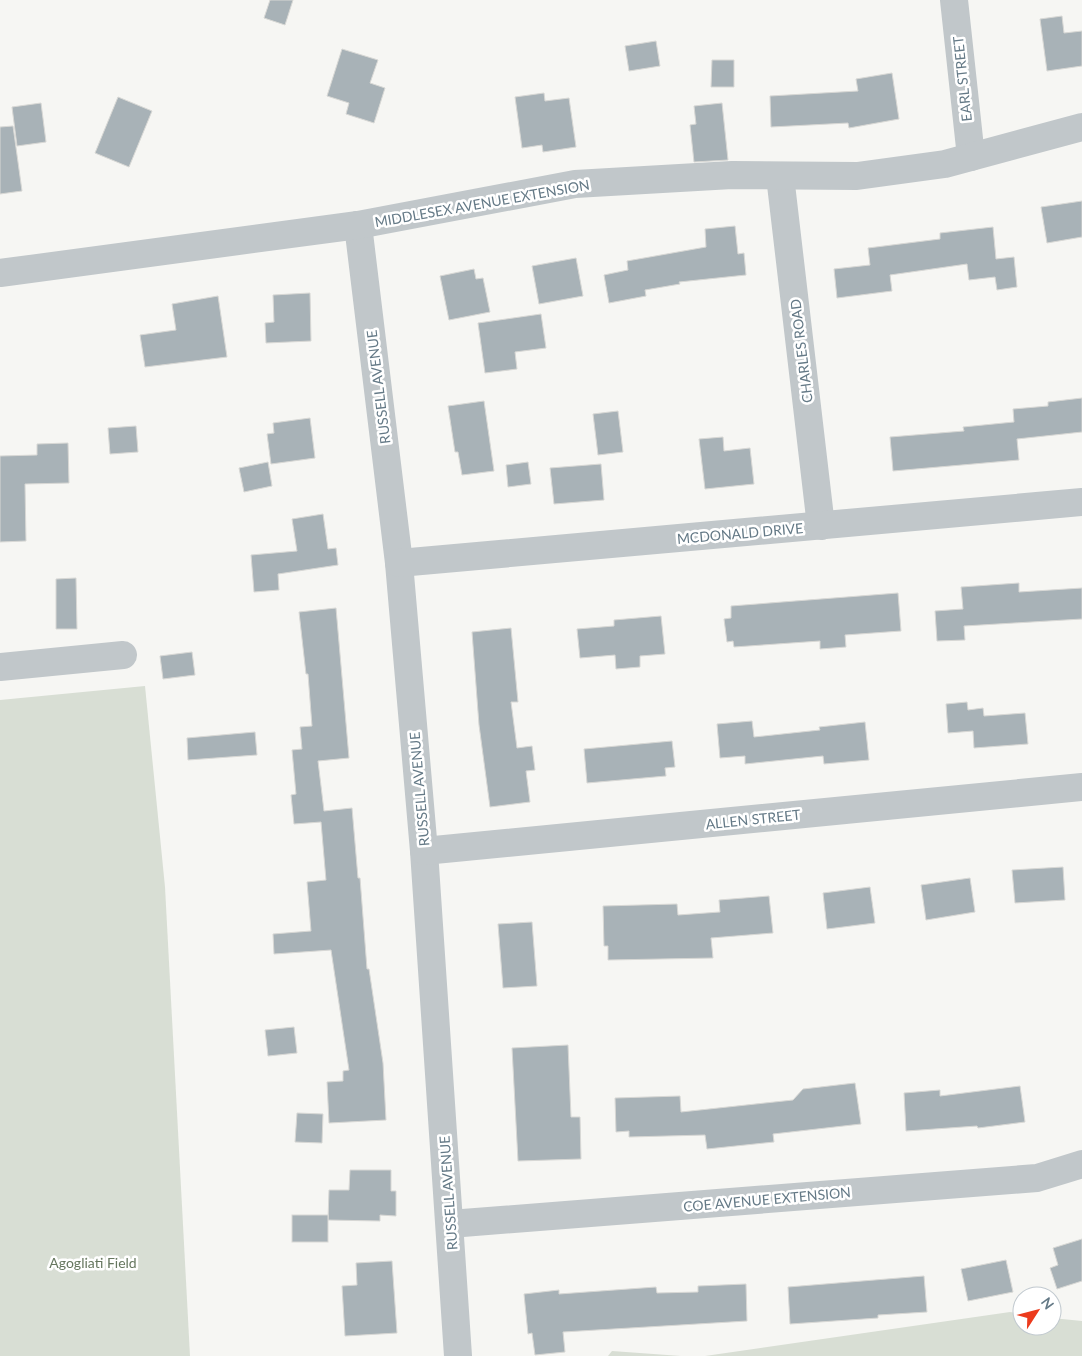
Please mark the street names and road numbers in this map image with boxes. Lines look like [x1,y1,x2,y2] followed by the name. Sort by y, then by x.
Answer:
[949,35,975,123] street label: EARL STREET
[373,176,591,230] street label: MIDDLESEX AVENUE EXTENSION
[786,298,816,404] street label: CHARLES ROAD
[363,329,393,445] street label: RUSSELL AVENUE
[676,519,804,547] street label: MCDONALD DRIVE
[406,731,432,847] street label: RUSSELL AVENUE
[705,805,802,832] street label: ALLEN STREET
[436,1135,460,1251] street label: RUSSELL AVENUE
[683,1183,851,1215] street label: COE AVENUE EXTENSION

